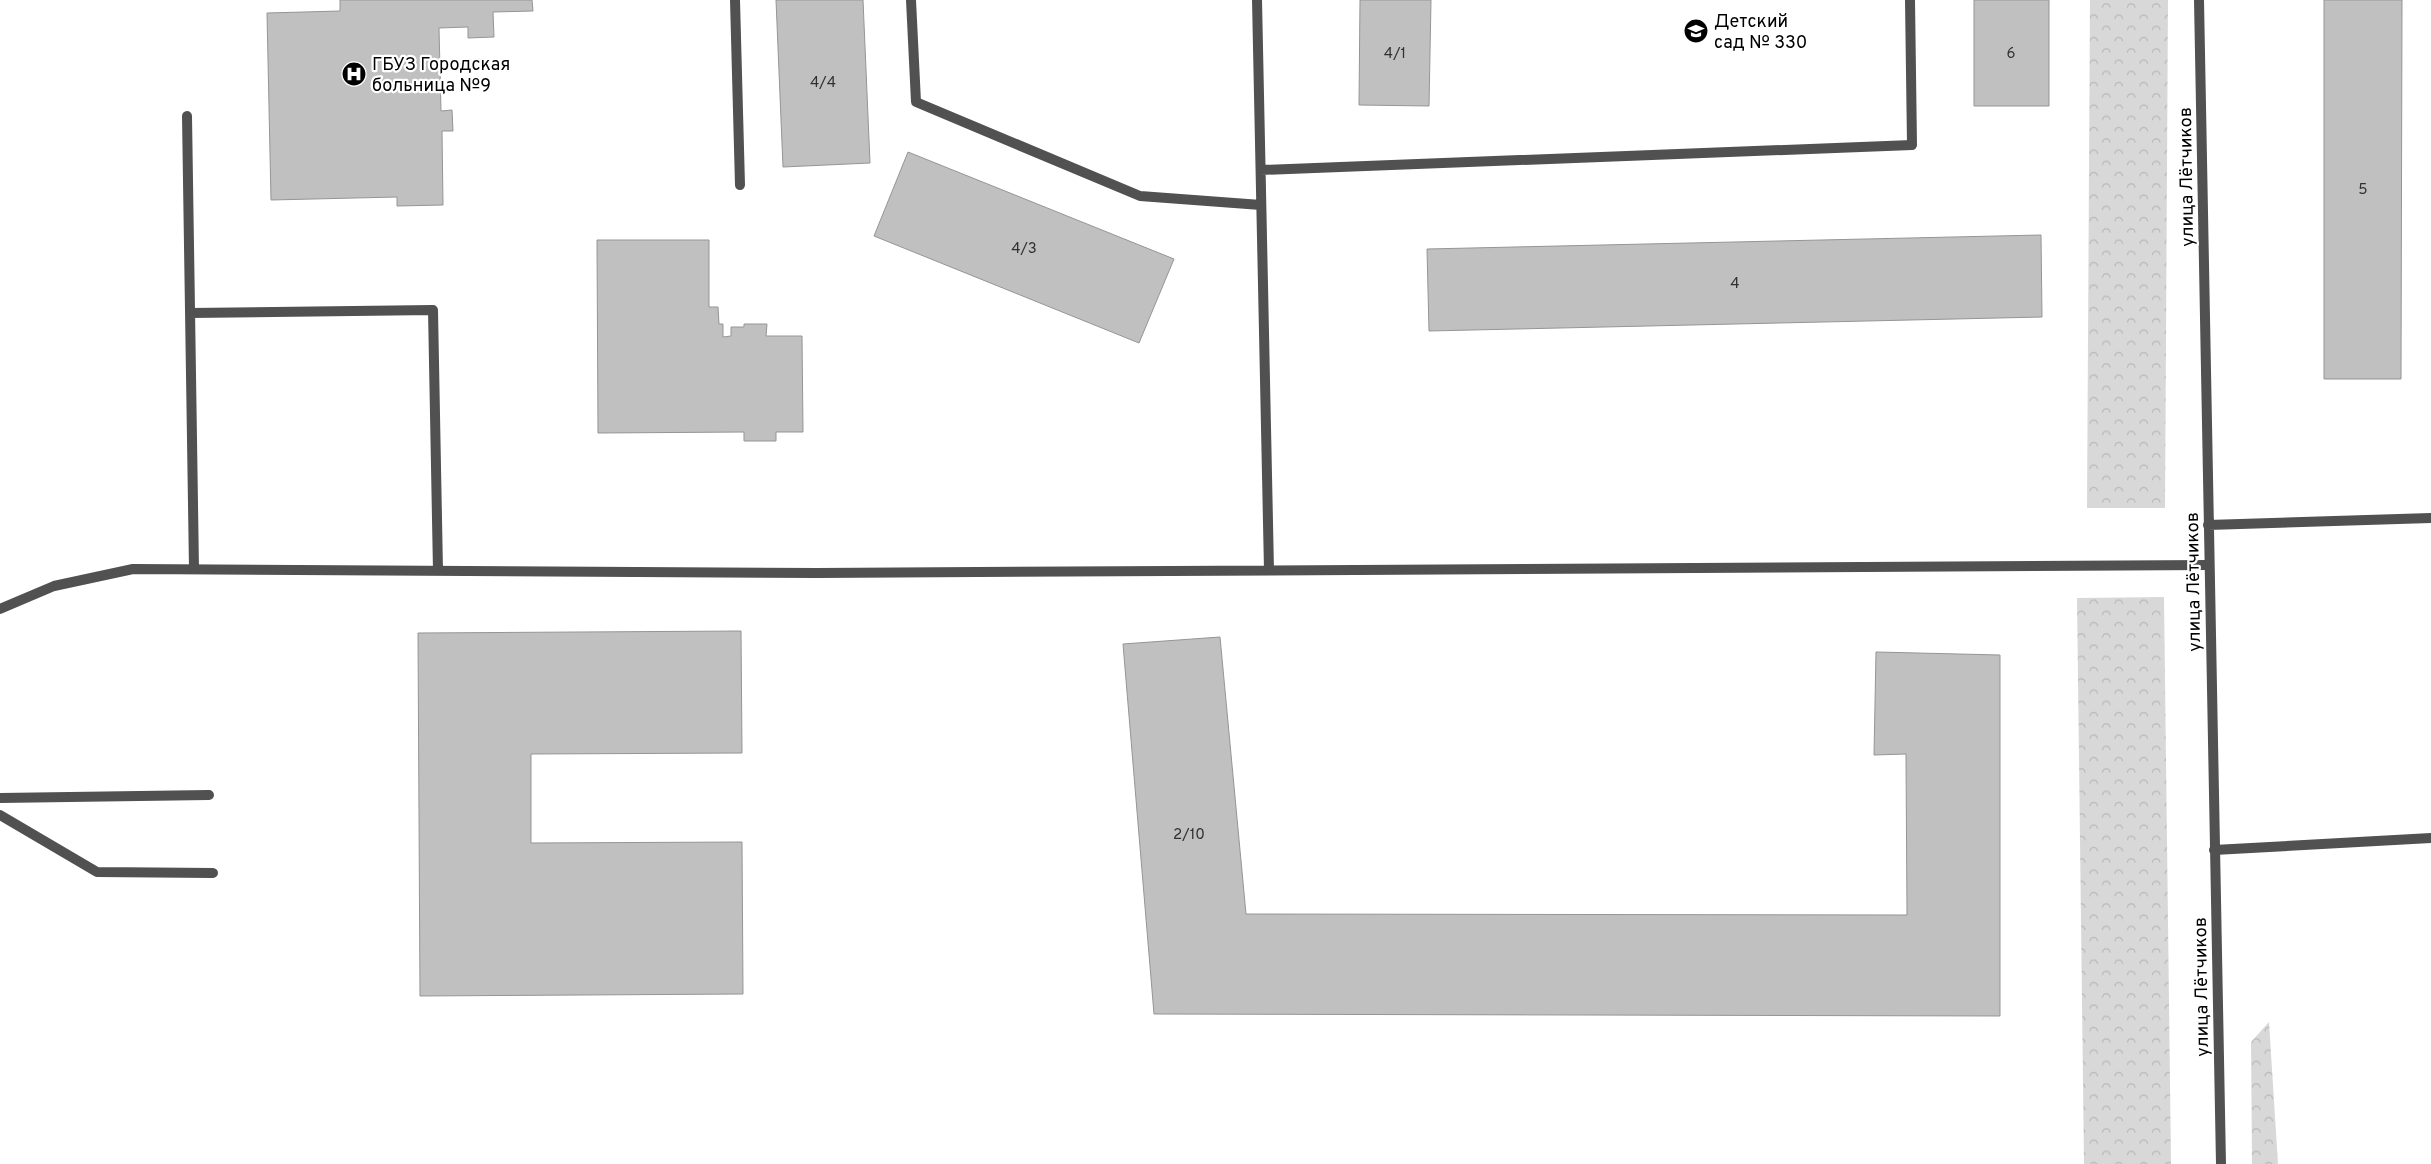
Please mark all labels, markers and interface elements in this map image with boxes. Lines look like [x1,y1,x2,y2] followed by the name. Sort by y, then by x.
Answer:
[1714,11,1807,55] place label: Детский сад № 330
[1683,18,1709,44] school or university icon: Детский сад № 330
[1384,45,1406,64] house number: 4/1
[2007,45,2016,64] house number: 6
[372,54,510,98] place label: ГБУЗ Городская больница №9
[341,61,367,87] hospital icon: ГБУЗ Городская больница №9
[810,74,836,93] house number: 4/4
[2175,107,2200,247] street label: улица Лётчиков
[2358,181,2368,200] house number: 5
[1011,240,1037,259] house number: 4/3
[1730,275,1740,294] house number: 4
[2182,512,2207,652] street label: улица Лётчиков
[1173,826,1205,845] house number: 2/10
[2190,917,2215,1057] street label: улица Лётчиков

